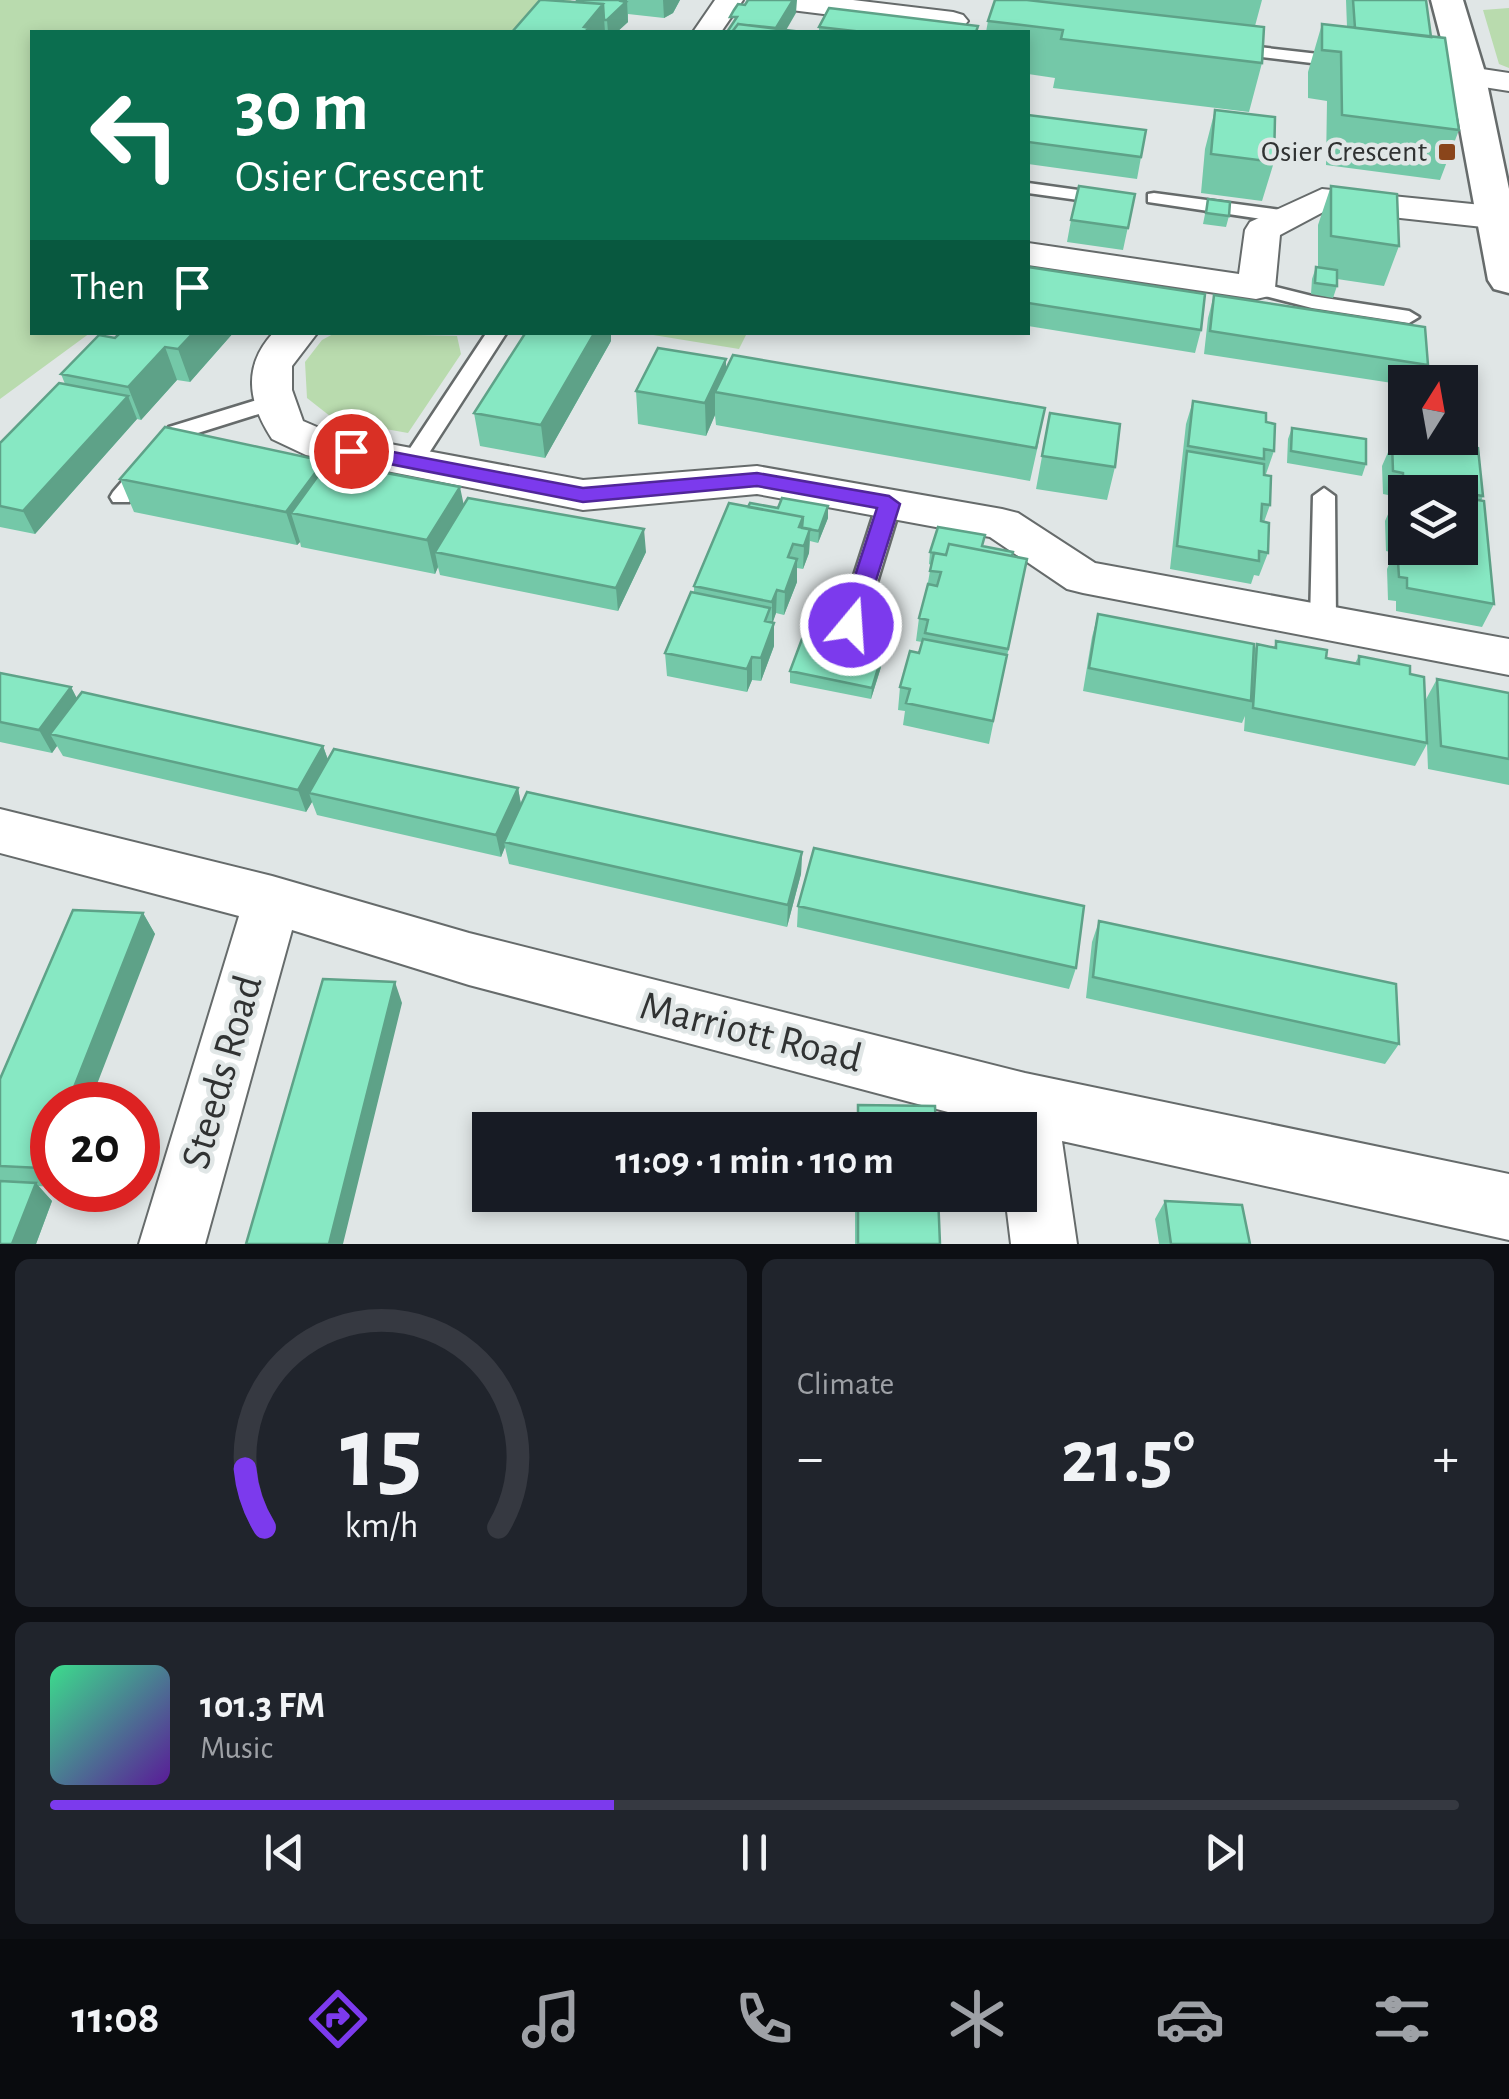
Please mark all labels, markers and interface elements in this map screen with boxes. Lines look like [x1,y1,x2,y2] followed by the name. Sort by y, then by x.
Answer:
[70,70,200,200] icon: left
[235,73,369,143] text: 30 m
[1261,137,1427,167] place label: Osier Crescent
[1436,141,1458,163] marker: Osier Crescent
[235,155,484,200] text: Osier Crescent
[165,260,220,315] icon: arrive
[70,269,145,307] text: Then
[1388,365,1478,455] north arrow
[1388,365,1478,565] map controls
[309,409,394,494] pin
[324,424,379,479] icon: arrive
[1388,475,1478,565] button: layers
[799,573,903,677] position arrow
[174,971,270,1173] street label: Steeds Road
[636,984,866,1080] street label: Marriott Road
[30,1082,160,1212] speed limit sign: 20
[615,1143,894,1181] text: 11:09 · 1 min · 110 m
[797,1368,894,1400] text: Climate
[340,1402,422,1506] text: 15
[1061,1421,1195,1496] text: 21.5°
[797,1431,823,1486] text: −
[1433,1431,1459,1486] text: +
[344,1508,418,1544] text: km/h
[200,1687,325,1725] text: 101.3 FM
[200,1732,273,1764] text: Music
[257,1825,312,1880] icon: previous
[727,1825,782,1880] icon: pause
[1197,1825,1252,1880] icon: next
[303,1984,373,2054] icon: directions
[516,1984,586,2054] icon: music
[729,1984,799,2054] icon: phone
[942,1984,1012,2054] icon: climate
[1155,1984,1225,2054] icon: car
[1367,1984,1437,2054] icon: filters
[71,1996,160,2041] text: 11:08

